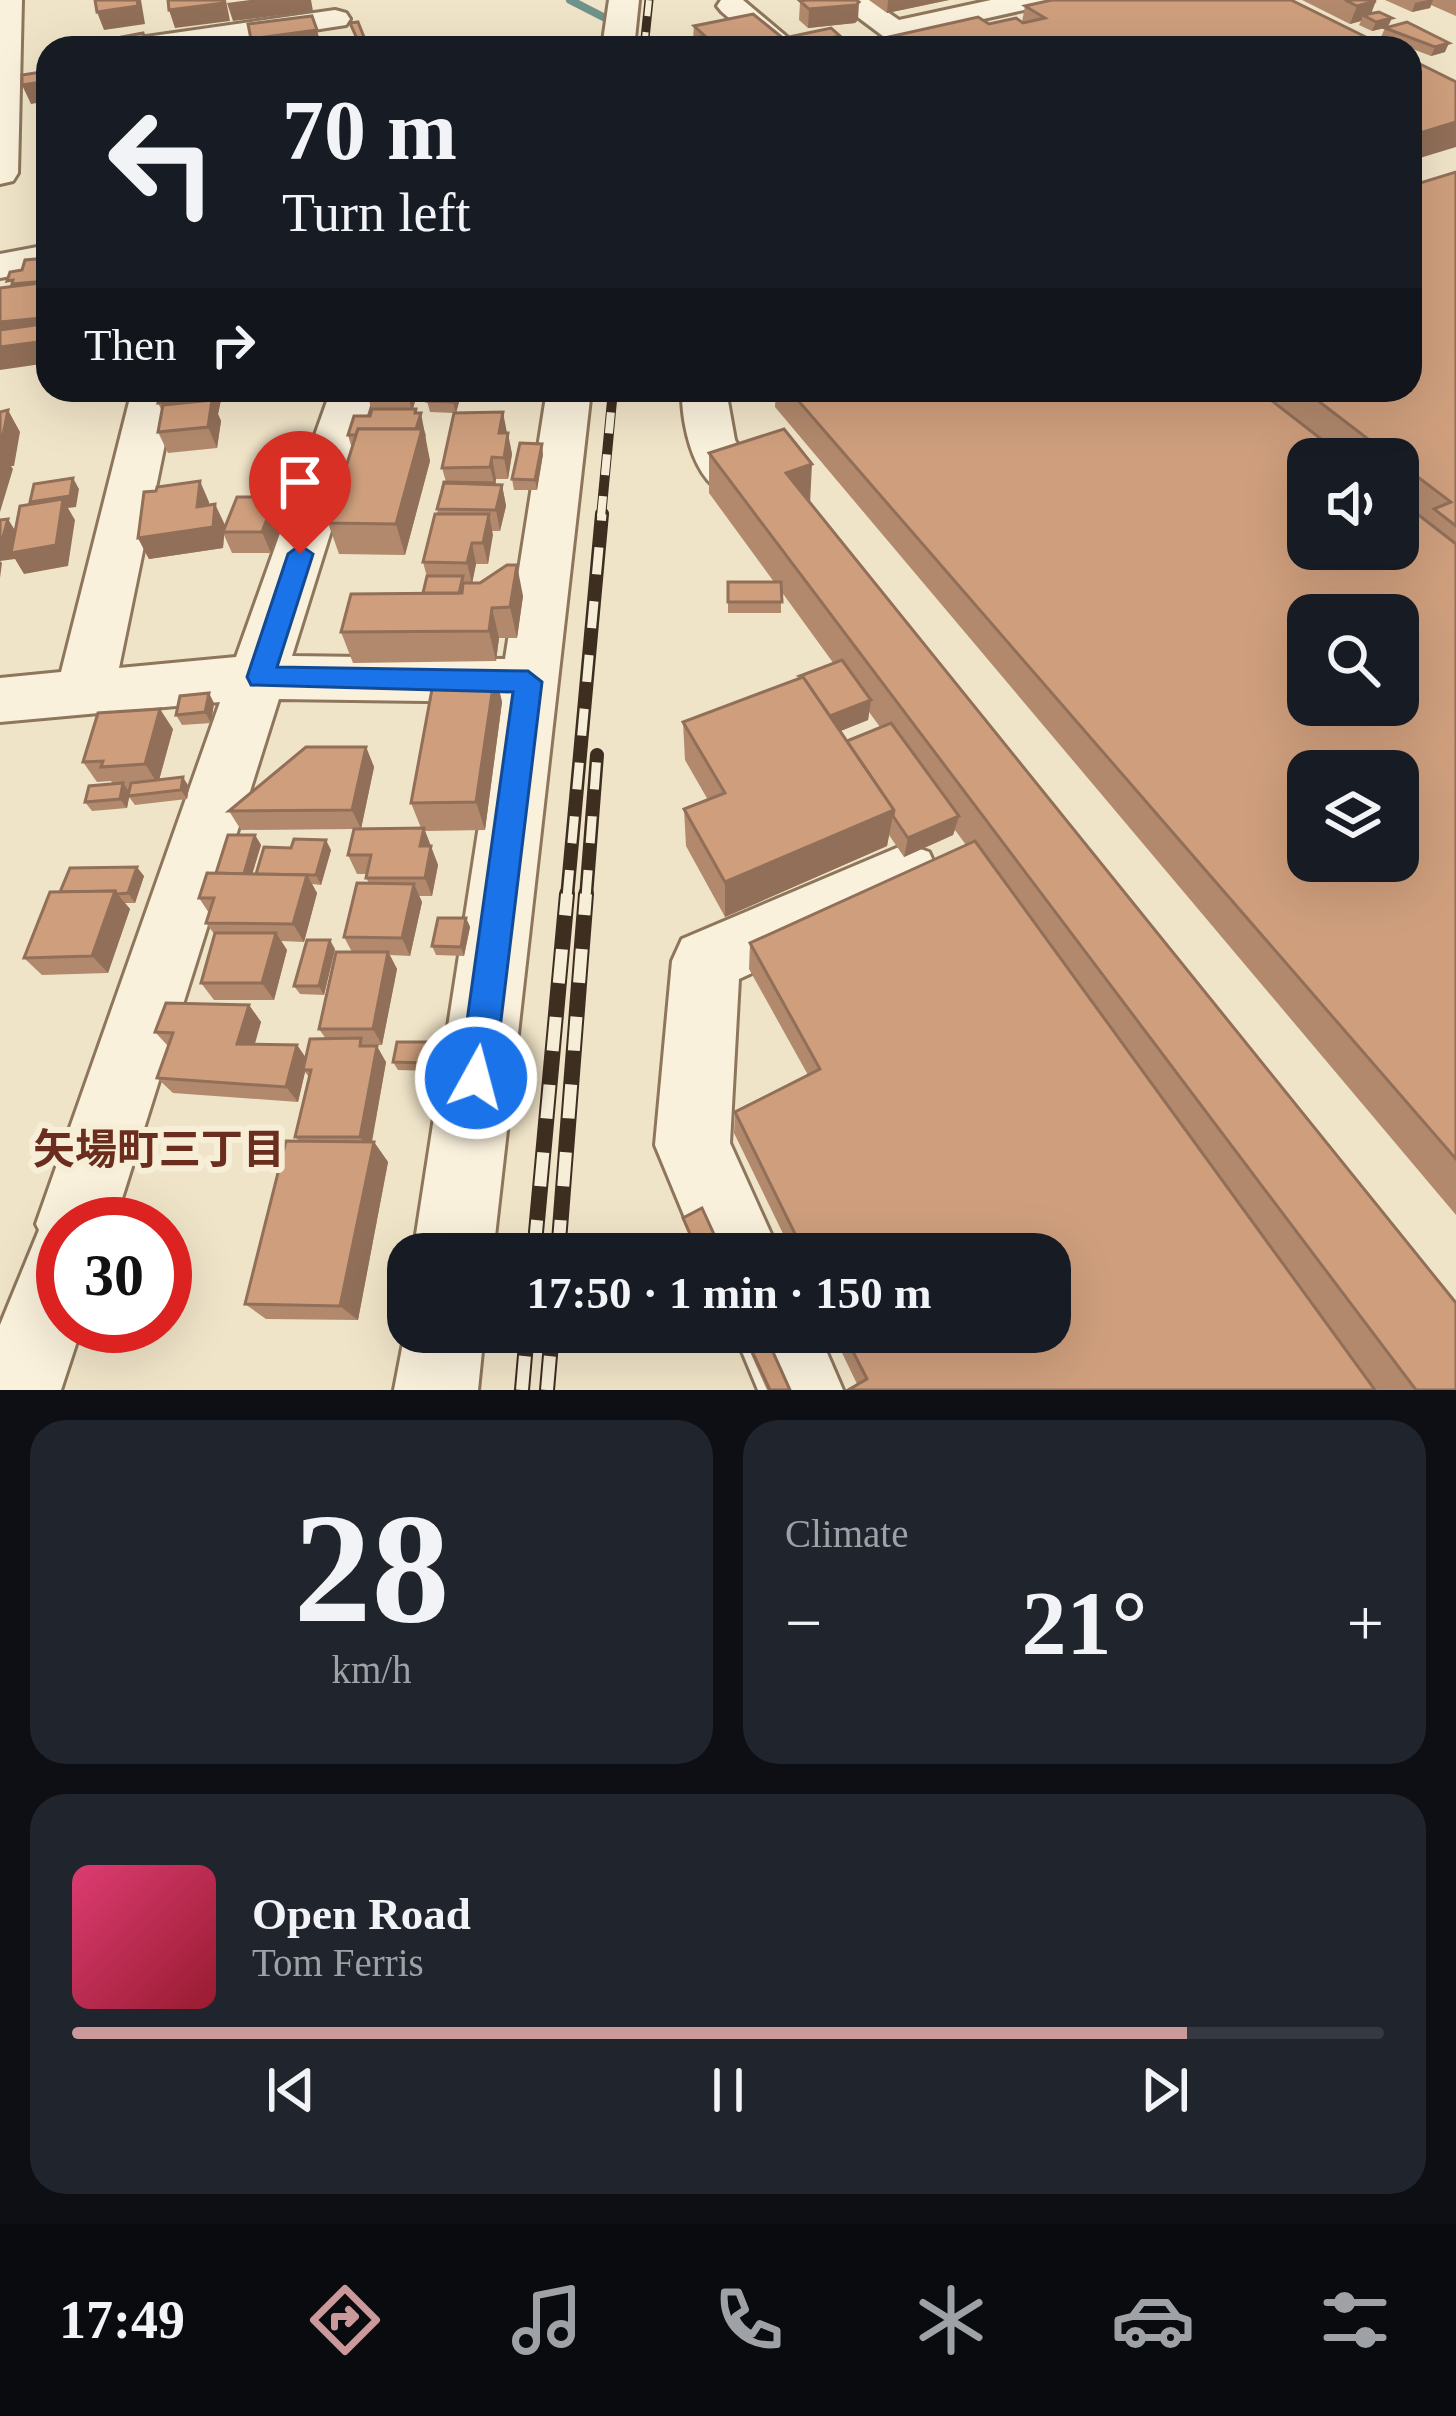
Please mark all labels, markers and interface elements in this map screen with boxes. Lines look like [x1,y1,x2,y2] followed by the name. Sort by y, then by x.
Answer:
[84,84,240,240] icon: left
[282,84,457,177] text: 70 m
[282,183,471,243] text: Turn left
[200,312,266,378] icon: right
[84,320,176,370] text: Then
[249,431,351,554] pin
[1287,438,1419,882] map controls
[1287,438,1419,570] button: sound
[267,449,333,515] icon: arrive
[1287,594,1419,726] button: search
[1287,750,1419,882] button: layers
[413,1015,539,1141] position arrow
[33,1127,285,1173] district label: 矢場町三丁目
[36,1197,192,1353] speed limit sign: 30
[527,1268,932,1318] text: 17:50 · 1 min · 150 m
[294,1482,450,1655] text: 28
[785,1512,908,1555] text: Climate
[1022,1574,1148,1673] text: 21°
[785,1586,822,1659] text: −
[1347,1586,1384,1659] text: +
[331,1648,412,1691] text: km/h
[252,1889,471,1939] text: Open Road
[252,1941,424,1984] text: Tom Ferris
[258,2057,324,2123] icon: previous
[695,2057,761,2123] icon: pause
[1132,2057,1198,2123] icon: next
[303,2278,387,2362] icon: directions
[505,2278,589,2362] icon: music
[707,2278,791,2362] icon: phone
[909,2278,993,2362] icon: climate
[1111,2278,1195,2362] icon: car
[1313,2278,1397,2362] icon: filters
[59,2290,185,2350] text: 17:49

